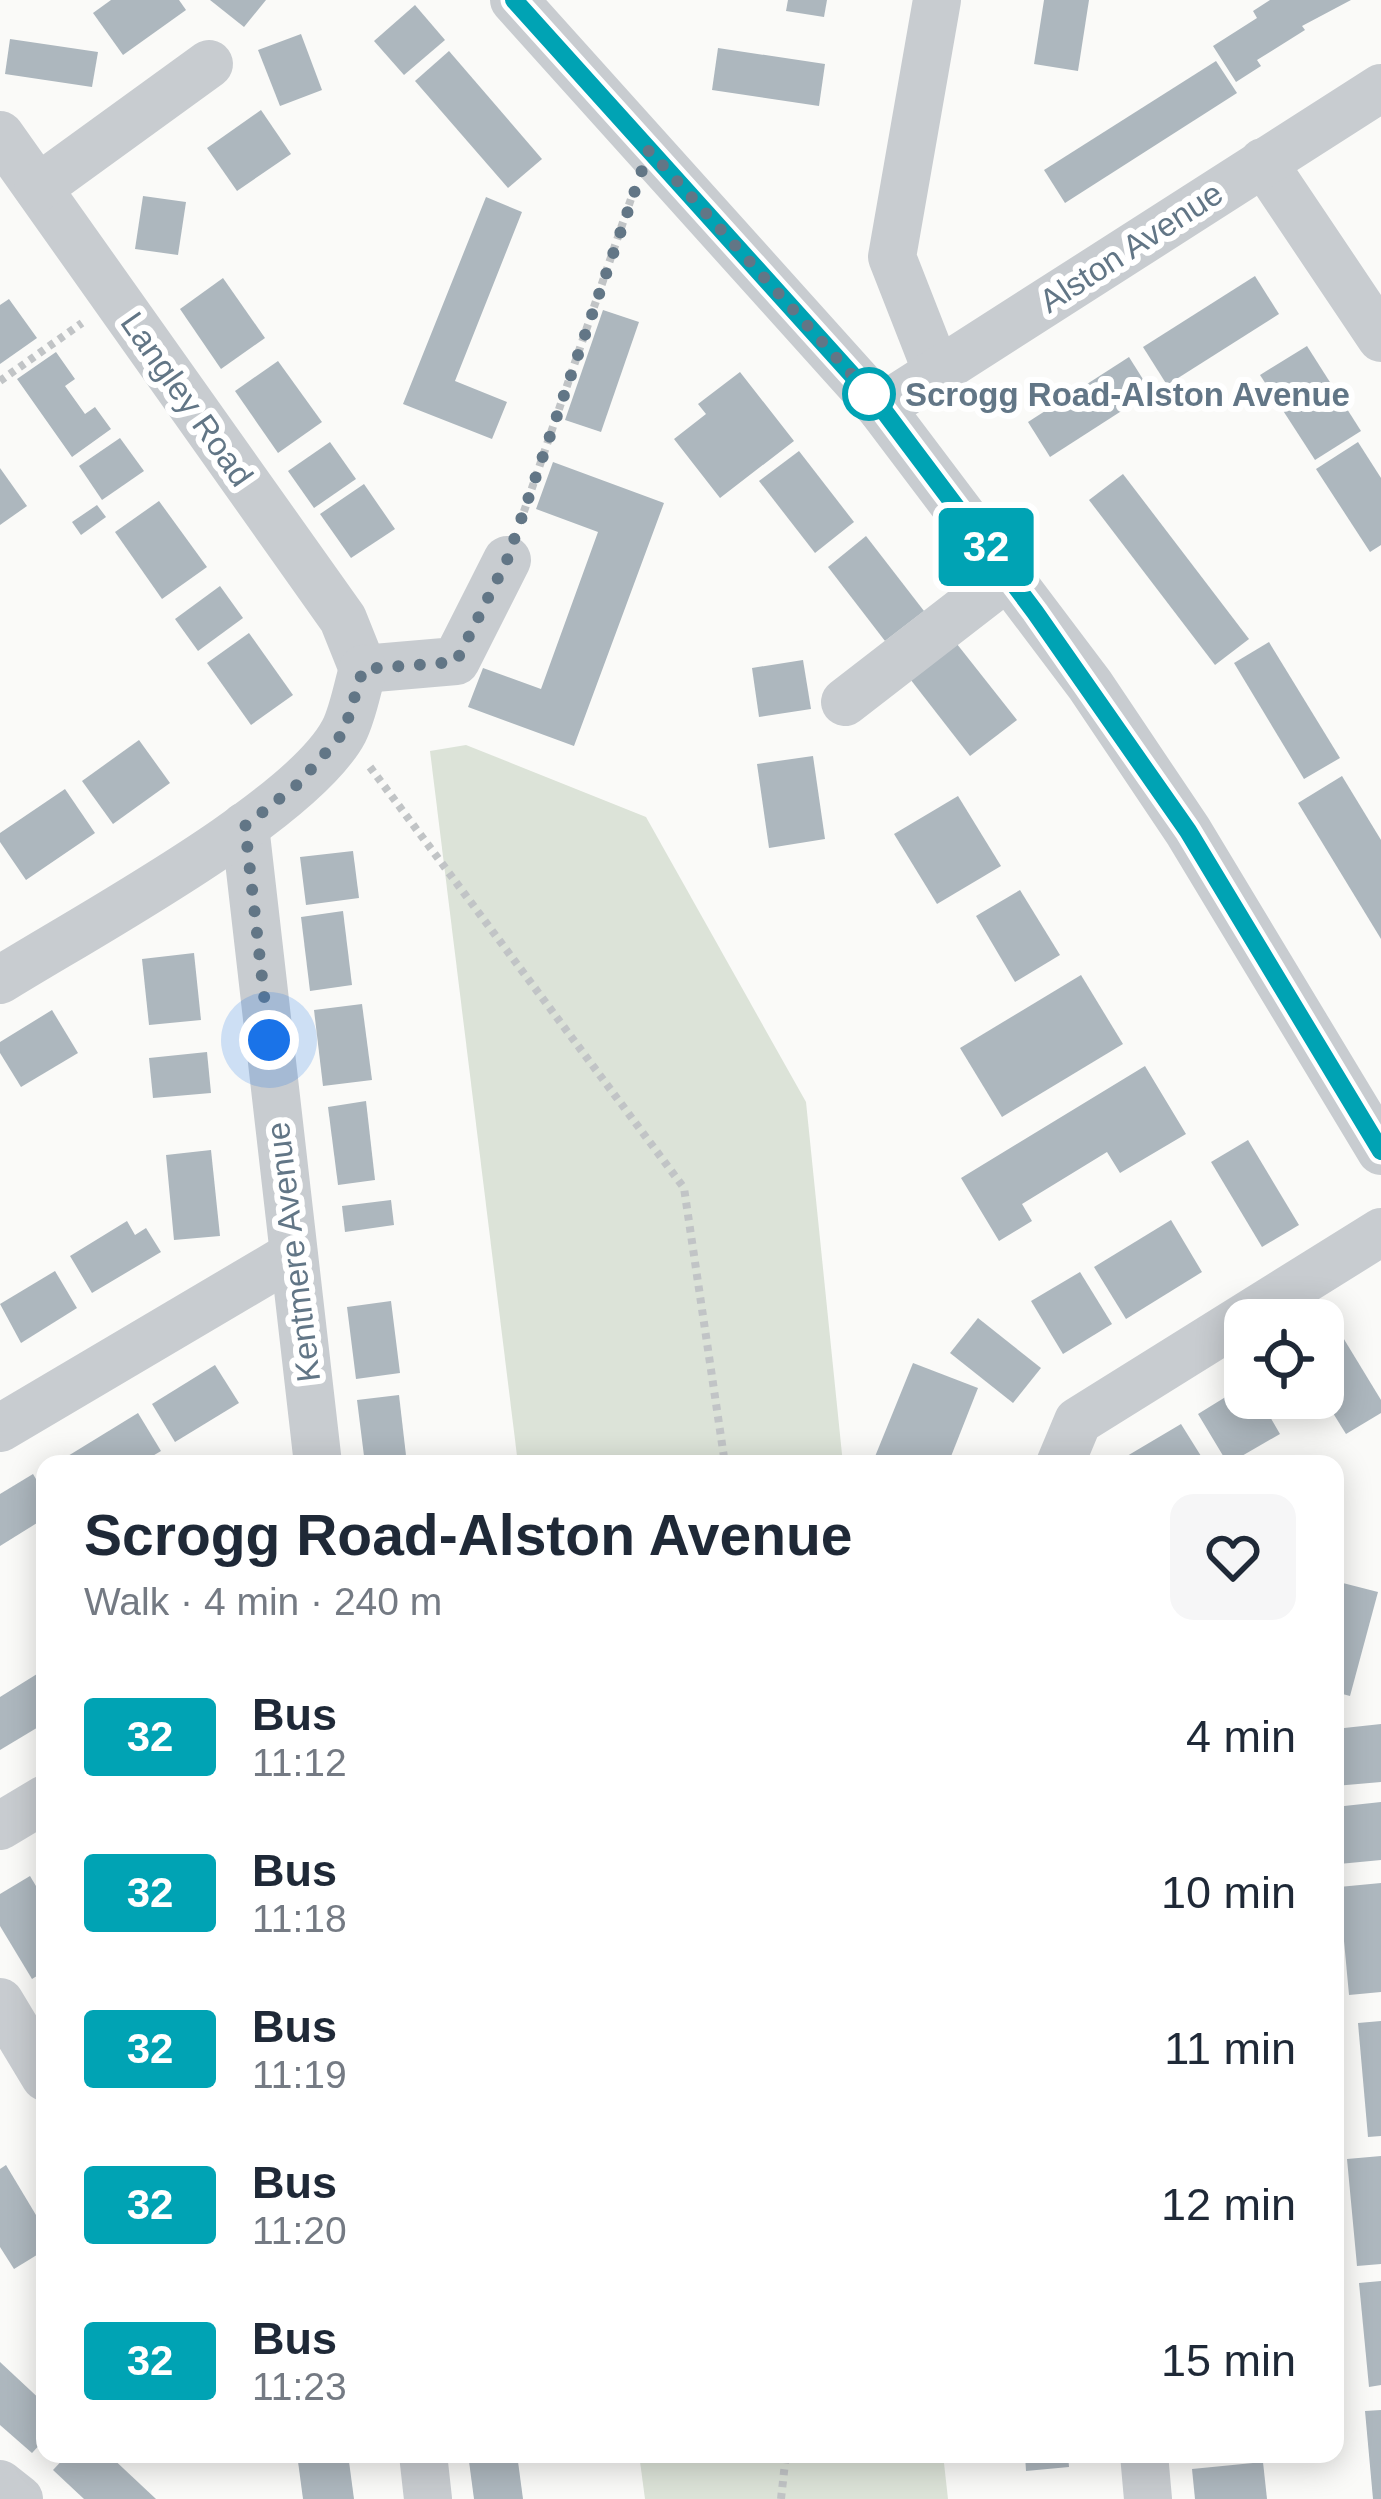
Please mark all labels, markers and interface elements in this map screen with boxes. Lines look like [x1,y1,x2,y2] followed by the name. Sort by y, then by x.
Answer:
[1033,174,1229,320] street label: Alston Avenue
[113,305,261,493] street label: Langley Road
[844,369,894,419] marker: Scrogg Road-Alston Avenue
[905,376,1350,413] place label: Scrogg Road-Alston Avenue
[932,508,1040,586] line badge: 32
[963,523,1009,570] text: 32
[239,1010,299,1070] your location
[259,1120,327,1384] street label: Kentmere Avenue
[1224,1299,1344,1419] map controls
[1224,1299,1344,1419] button: locate
[1170,1494,1296,1620] button: heart
[84,1503,853,1567] text: Scrogg Road-Alston Avenue
[84,1580,442,1623] text: Walk · 4 min · 240 m
[252,1689,337,1740] text: Bus
[1186,1711,1296,1762] text: 4 min
[127,1713,173,1760] text: 32
[252,1741,347,1784] text: 11:12
[252,1845,337,1896] text: Bus
[1161,1867,1296,1918] text: 10 min
[127,1869,173,1916] text: 32
[252,1897,347,1940] text: 11:18
[252,2001,337,2052] text: Bus
[1164,2023,1296,2074] text: 11 min
[127,2025,173,2072] text: 32
[252,2053,347,2096] text: 11:19
[252,2157,337,2208] text: Bus
[1161,2179,1296,2230] text: 12 min
[127,2181,173,2228] text: 32
[252,2209,347,2252] text: 11:20
[252,2313,337,2364] text: Bus
[1161,2335,1296,2386] text: 15 min
[127,2337,173,2384] text: 32
[252,2365,347,2408] text: 11:23

